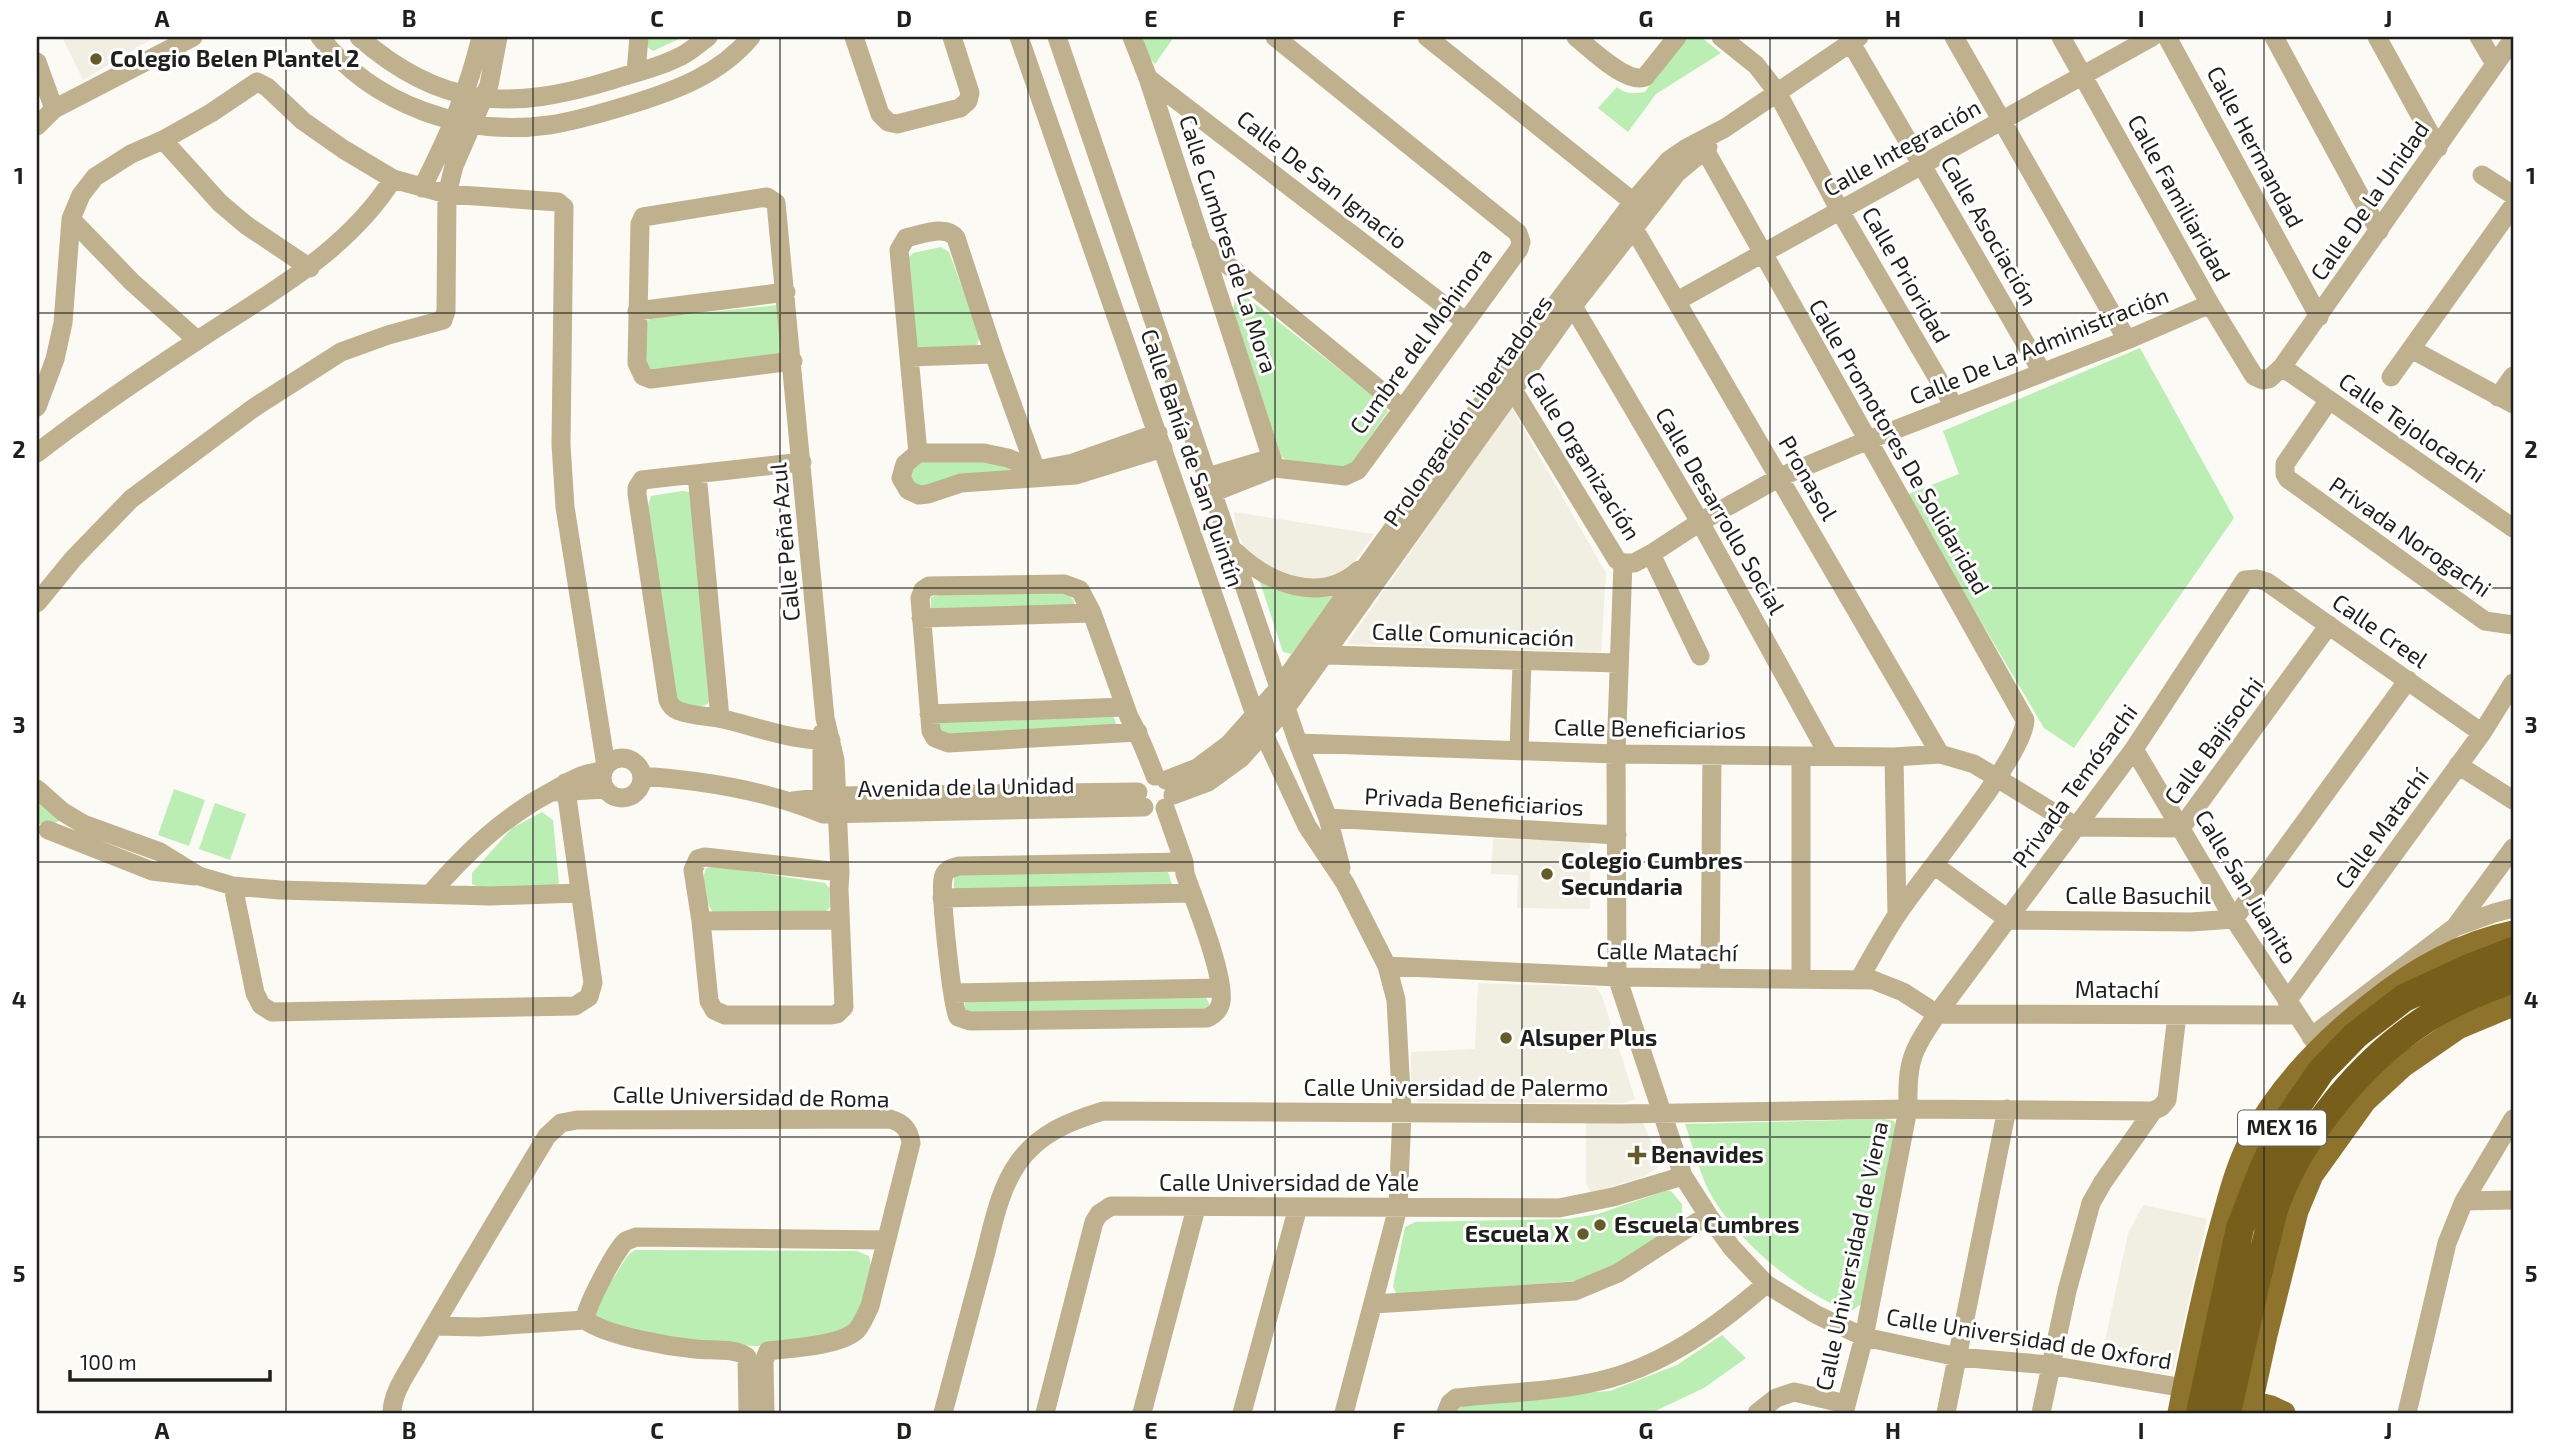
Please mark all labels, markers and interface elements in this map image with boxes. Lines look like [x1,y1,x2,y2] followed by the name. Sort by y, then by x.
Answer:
[154,4,170,32] text: A
[402,4,416,32] text: B
[650,4,664,32] text: C
[896,4,912,32] text: D
[1144,4,1158,32] text: E
[1393,4,1406,32] text: F
[1639,4,1653,32] text: G
[1885,4,1901,32] text: H
[2138,4,2144,32] text: I
[2384,4,2392,32] text: J
[110,44,359,72] place label: Colegio Belen Plantel 2
[88,51,104,67] marker: Colegio Belen Plantel 2
[2202,61,2310,232] street label: Calle Hermandad
[1818,92,1985,202] street label: Calle Integración
[1232,104,1413,254] street label: Calle De San Ignacio
[2122,109,2237,286] street label: Calle Familiaridad
[1174,111,1284,376] street label: Calle Cumbres de La Mora
[2304,116,2434,285] street label: Calle De la Unidad
[1936,151,2044,310] street label: Calle Asociación
[14,161,24,189] text: 1
[2526,161,2536,189] text: 1
[1857,202,1957,347] street label: Calle Prioridad
[1343,242,1497,439] street label: Cumbre del Mohinora
[1905,280,2172,410] street label: Calle De La Administración
[1377,290,1558,531] street label: Prolongación Libertadores
[1804,294,1996,599] street label: Calle Promotores De Solidaridad
[1136,325,1250,590] street label: Calle Bahía de San Quintín
[1521,366,1647,545] street label: Calle Organización
[2334,366,2491,488] street label: Calle Tejolocachi
[1650,402,1792,619] street label: Calle Desarrollo Social
[1773,430,1844,525] street label: Pronasol
[12,435,26,463] text: 2
[2524,435,2538,463] text: 2
[763,461,805,623] street label: Calle Peña Azul
[2324,470,2497,602] street label: Privada Norogachi
[2327,587,2434,673] street label: Calle Creel
[1371,616,1575,652] street label: Calle Comunicación
[2158,671,2269,809] street label: Calle Bajisochi
[2006,698,2143,872] street label: Privada Temósachi
[12,710,26,738] text: 3
[2524,710,2538,738] text: 3
[1554,712,1746,744] street label: Calle Beneficiarios
[2328,762,2435,894] street label: Calle Matachí
[857,770,1075,802] street label: Avenida de la Unidad
[1364,781,1584,821] street label: Privada Beneficiarios
[2190,804,2304,969] street label: Calle San Juanito
[1561,846,1743,900] place label: Colegio Cumbres Secundaria
[1539,866,1555,882] marker: Colegio Cumbres Secundaria
[2065,881,2211,909] street label: Calle Basuchil
[1596,936,1739,966] street label: Calle Matachí
[2075,975,2161,1003] street label: Matachí
[12,985,26,1013] text: 4
[2524,985,2538,1013] text: 4
[1520,1023,1657,1051] place label: Alsuper Plus
[1498,1030,1514,1046] marker: Alsuper Plus
[1304,1073,1608,1101] street label: Calle Universidad de Palermo
[612,1080,890,1112] street label: Calle Universidad de Roma
[2238,1110,2326,1146] road number: MEX 16
[1809,1119,1893,1393] street label: Calle Universidad de Viena
[1651,1140,1764,1168] place label: Benavides
[1629,1147,1645,1163] marker: Benavides
[1159,1168,1419,1196] street label: Calle Universidad de Yale
[1614,1210,1799,1238] place label: Escuela Cumbres
[1592,1217,1608,1233] marker: Escuela Cumbres
[1465,1219,1569,1247] place label: Escuela X
[1575,1226,1591,1242] marker: Escuela X
[13,1259,25,1287] text: 5
[2525,1259,2537,1287] text: 5
[1885,1302,2174,1374] street label: Calle Universidad de Oxford
[70,1338,270,1382] scale bar
[80,1349,137,1374] text: 100 m
[154,1416,170,1444] text: A
[402,1416,416,1444] text: B
[650,1416,664,1444] text: C
[896,1416,912,1444] text: D
[1144,1416,1158,1444] text: E
[1393,1416,1406,1444] text: F
[1639,1416,1653,1444] text: G
[1885,1416,1901,1444] text: H
[2138,1416,2144,1444] text: I
[2384,1416,2392,1444] text: J

